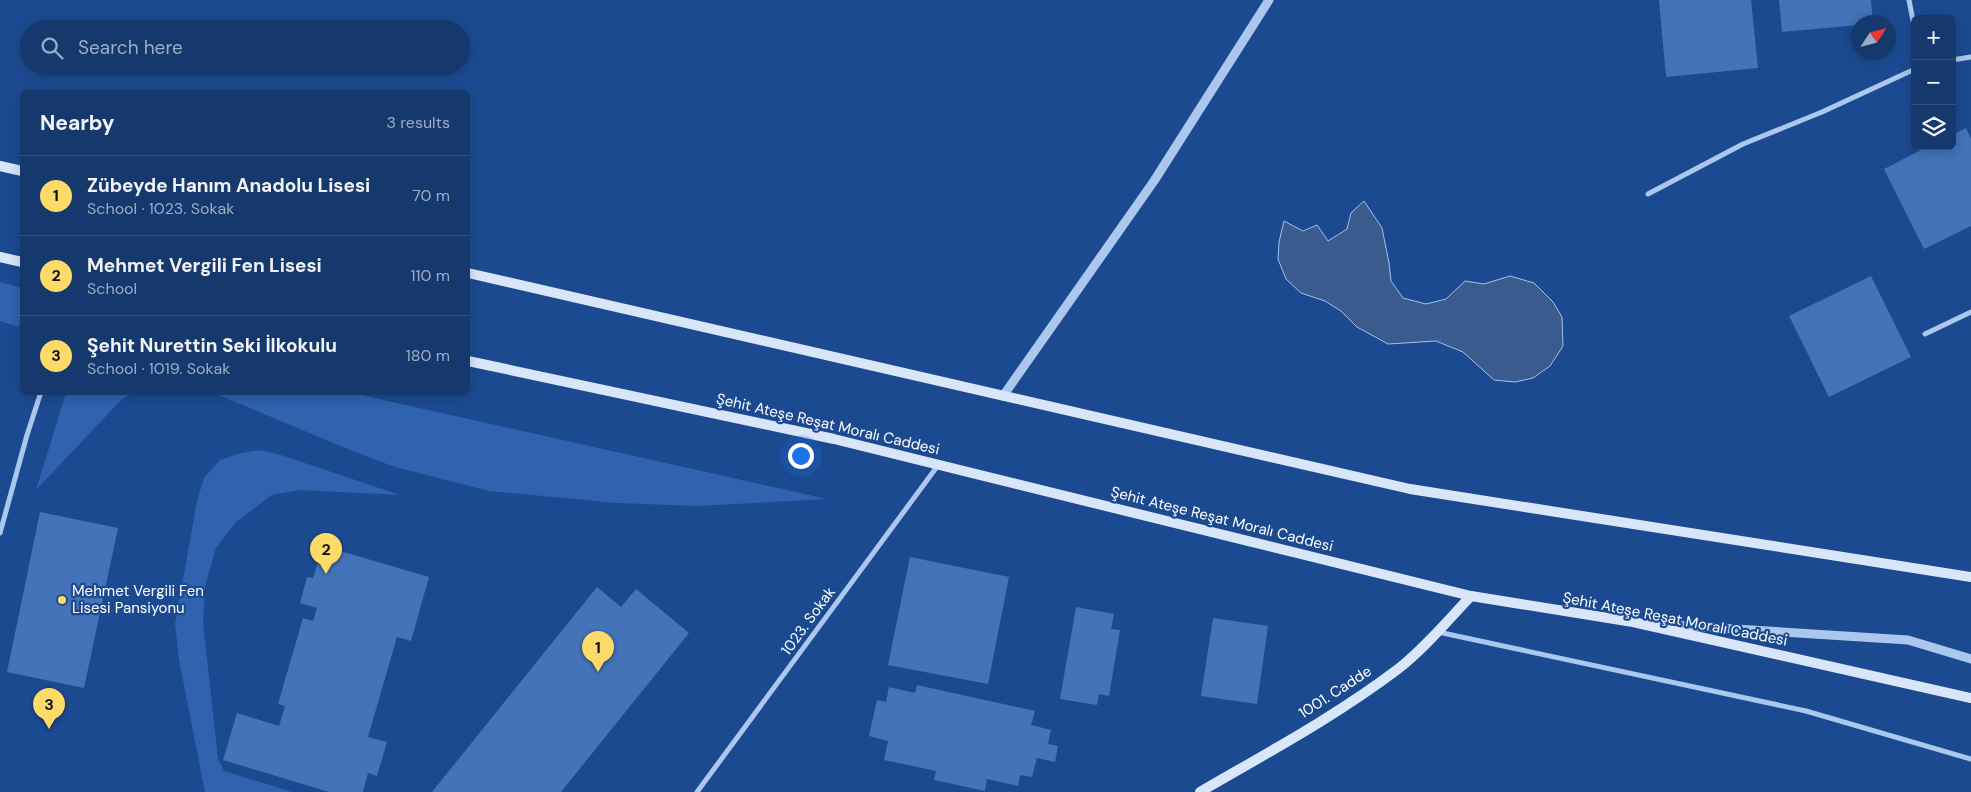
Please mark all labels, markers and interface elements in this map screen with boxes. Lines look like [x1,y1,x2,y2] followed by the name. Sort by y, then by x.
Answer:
[1851,15,1896,60] north arrow
[1911,15,1956,150] map controls
[1911,15,1956,60] button: +
[20,20,470,75] search box
[38,34,66,62] icon: search
[78,35,183,60] text: Search here
[1911,60,1956,105] button: −
[1911,105,1956,150] button: layers
[40,109,114,137] text: Nearby
[387,112,450,133] text: 3 results
[87,173,370,198] text: Zübeyde Hanım Anadolu Lisesi
[53,185,59,206] text: 1
[412,185,450,206] text: 70 m
[87,198,234,219] text: School · 1023. Sokak
[87,253,322,278] text: Mehmet Vergili Fen Lisesi
[51,265,61,286] text: 2
[411,265,450,286] text: 110 m
[87,278,137,299] text: School
[87,333,337,358] text: Şehit Nurettin Seki İlkokulu
[51,345,61,366] text: 3
[406,345,450,366] text: 180 m
[87,358,230,379] text: School · 1019. Sokak
[714,389,942,459] street label: Şehit Ateşe Reşat Moralı Caddesi
[788,443,814,469] your location
[1109,482,1335,556] street label: Şehit Ateşe Reşat Moralı Caddesi
[310,533,342,574] pin: 2
[72,581,204,618] place label: Mehmet Vergili Fen Lisesi Pansiyonu
[776,582,840,659] street label: 1023. Sokak
[1561,587,1789,651] street label: Şehit Ateşe Reşat Moralı Caddesi
[56,594,68,606] marker: Mehmet Vergili Fen Lisesi Pansiyonu
[582,631,614,672] pin: 1
[1295,661,1375,723] street label: 1001. Cadde
[33,688,65,729] pin: 3

